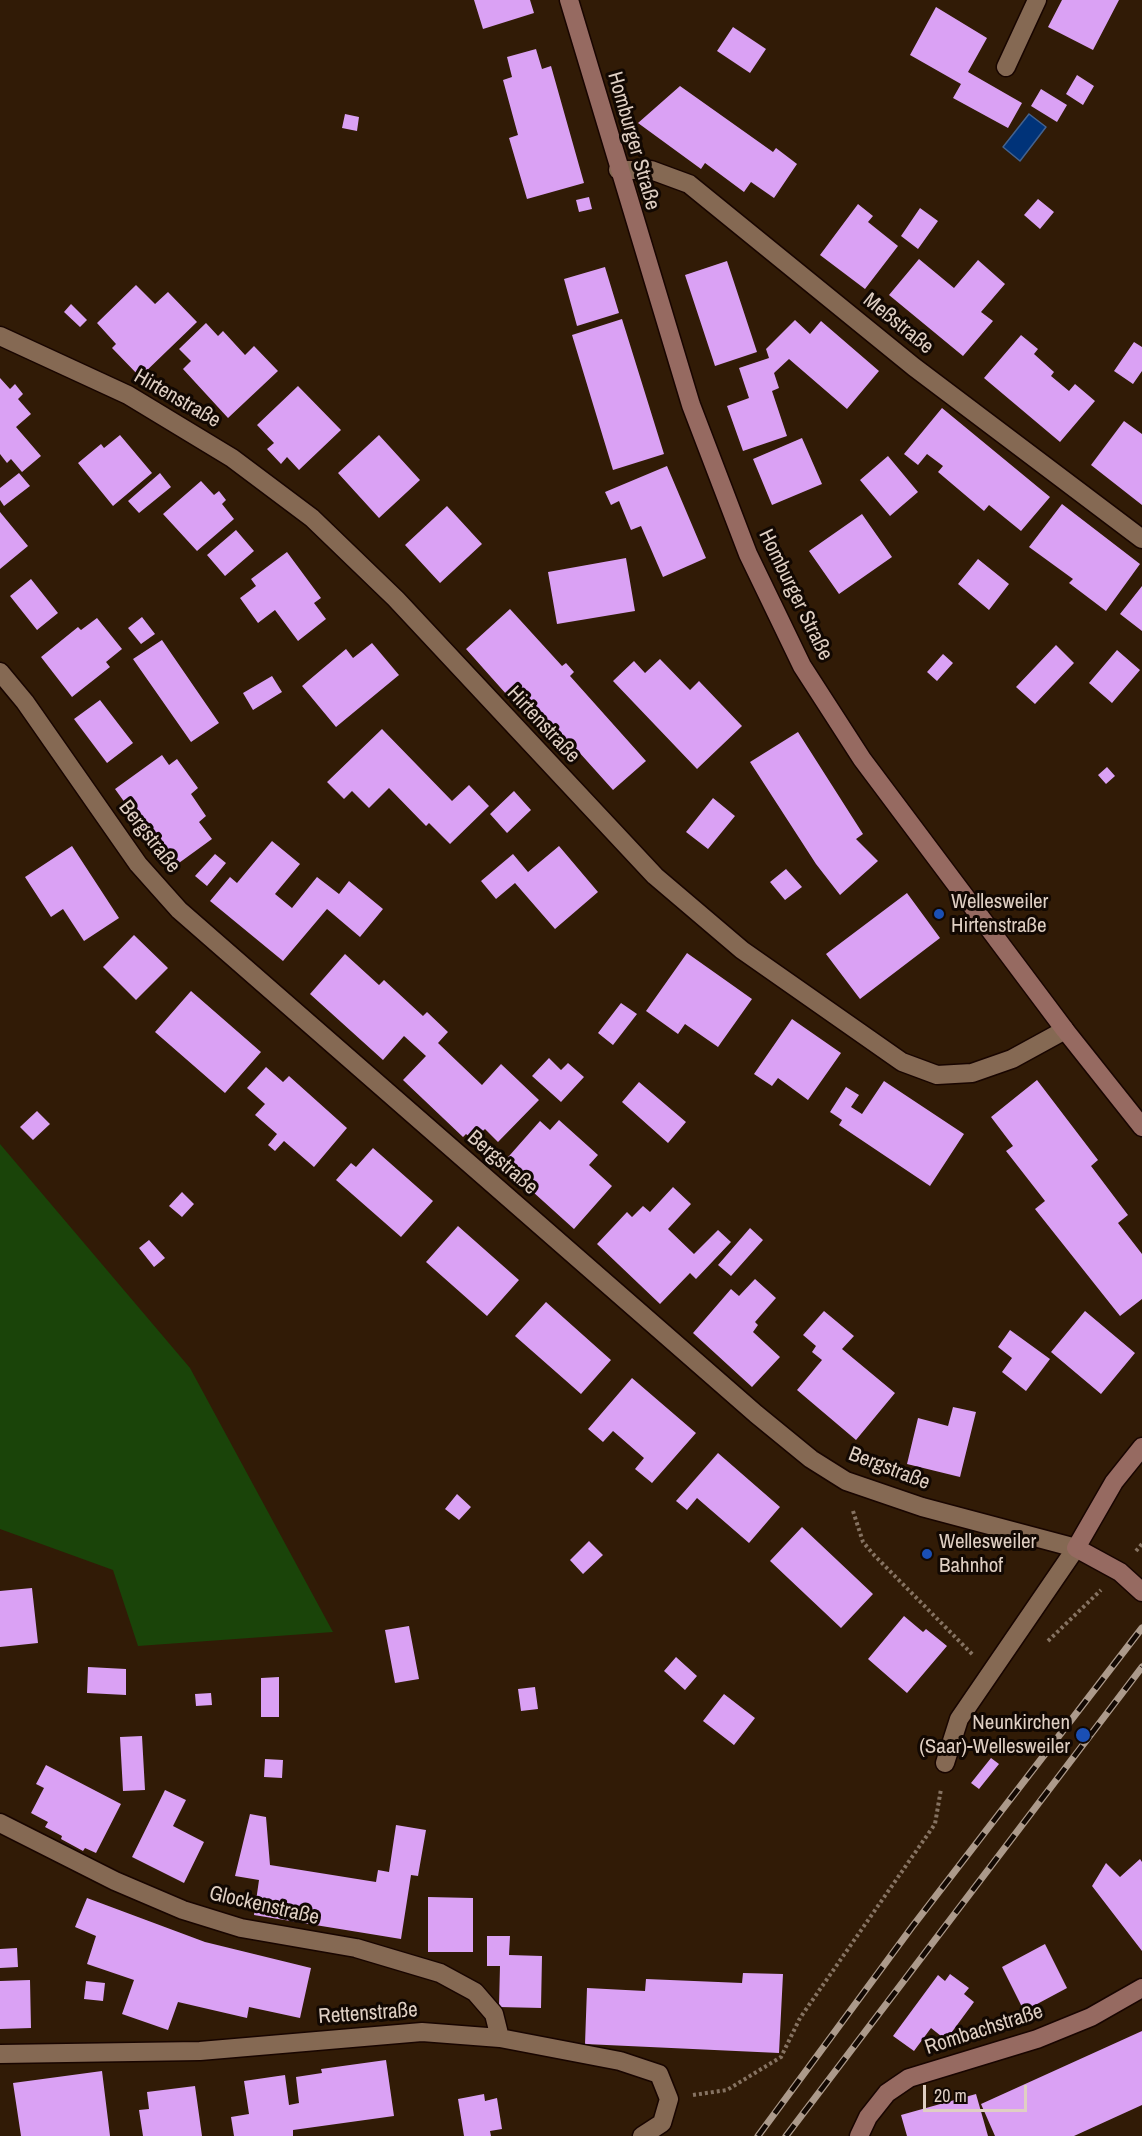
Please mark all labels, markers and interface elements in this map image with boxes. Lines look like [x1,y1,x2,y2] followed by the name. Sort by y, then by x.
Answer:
[601,69,665,213] street label: Homburger Straße
[858,288,938,360] street label: Meßstraße
[129,364,225,434] street label: Hirtenstraße
[752,525,838,665] street label: Homburger Straße
[501,681,585,769] street label: Hirtenstraße
[113,796,185,878] street label: Bergstraße
[951,889,1048,939] place label: Wellesweiler Hirtenstraße
[932,907,946,921] marker: Wellesweiler Hirtenstraße
[462,1126,542,1200] street label: Bergstraße
[845,1442,933,1496] street label: Bergstraße
[939,1529,1036,1579] place label: Wellesweiler Bahnhof
[920,1547,934,1561] marker: Wellesweiler Bahnhof
[919,1710,1070,1760] place label: Neunkirchen (Saar)-Wellesweiler
[1074,1726,1092,1744] marker: Neunkirchen (Saar)-Wellesweiler
[207,1881,321,1931] street label: Glockenstraße
[317,1998,419,2030] street label: Rettenstraße
[922,1999,1046,2061] street label: Rombachstraße
[926,2073,1030,2111] scale bar
[934,2083,967,2108] text: 20 m

